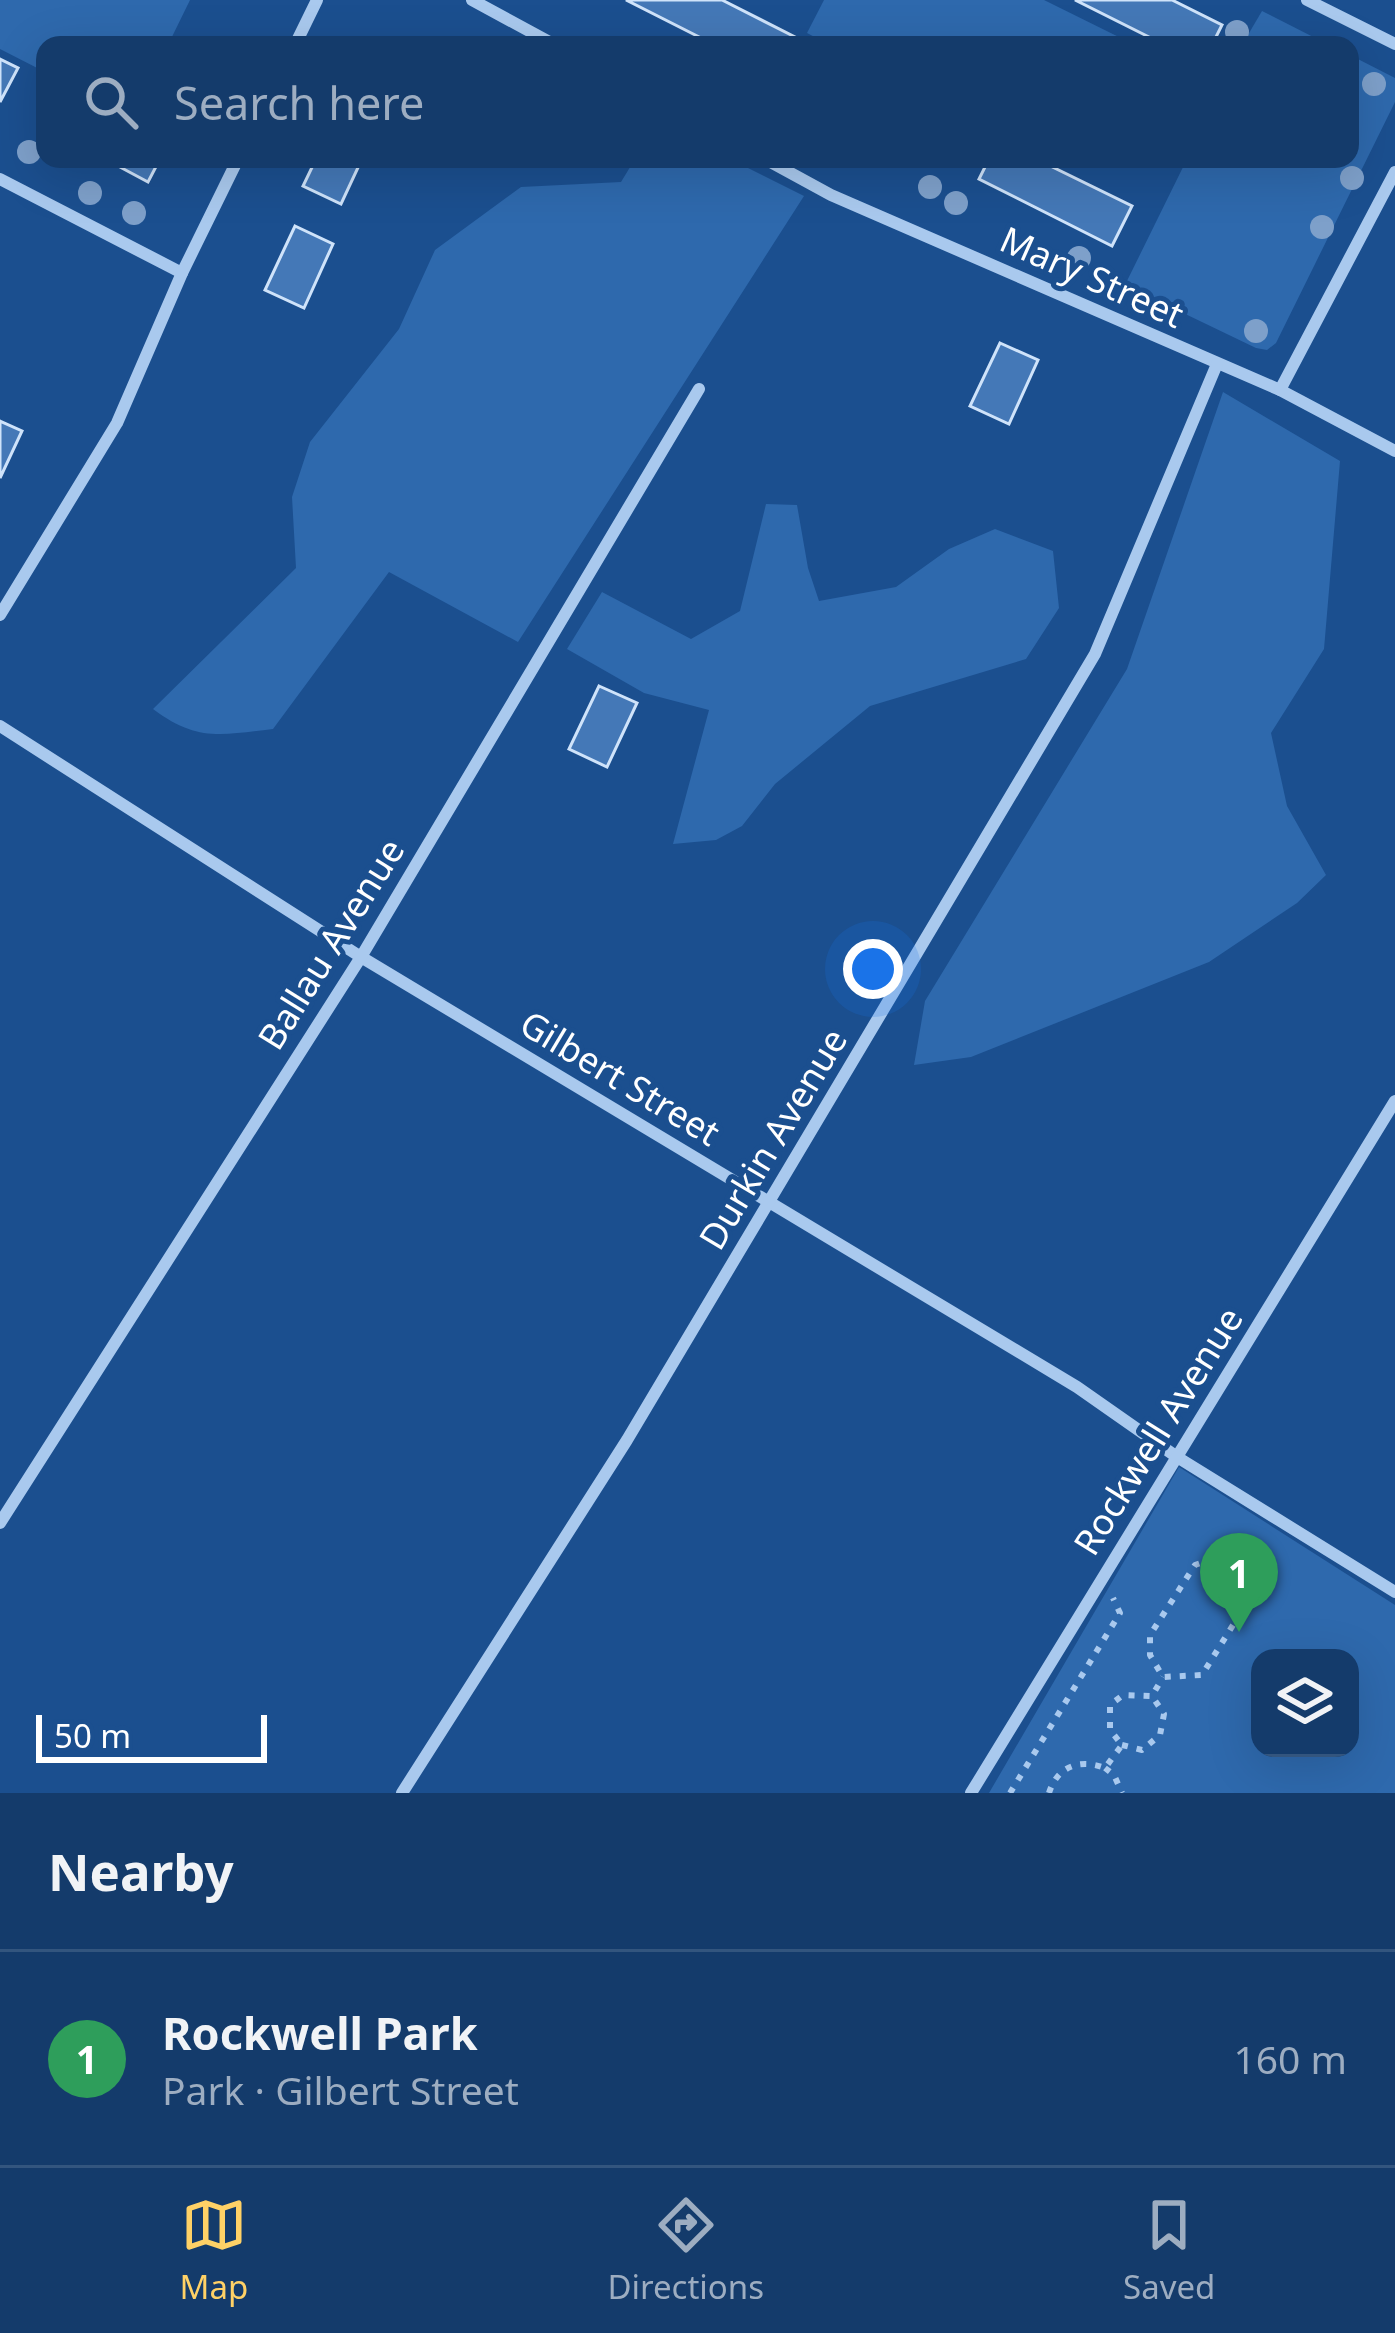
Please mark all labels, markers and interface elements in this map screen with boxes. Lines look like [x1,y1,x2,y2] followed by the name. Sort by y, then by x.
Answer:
[36,36,1359,168] search box
[78,69,144,135] icon: search
[174,72,424,133] text: Search here
[993,214,1192,339] street label: Mary Street
[246,829,415,1059] street label: Ballau Avenue
[843,939,903,999] your location
[511,999,729,1157] street label: Gilbert Street
[687,1019,858,1258] street label: Durkin Avenue
[1062,1297,1253,1564] street label: Rockwell Avenue
[1200,1533,1278,1632] pin: 1
[1251,1649,1359,1757] map controls
[1251,1649,1359,1757] button: layers
[36,1709,267,1762] scale bar
[54,1713,131,1758] text: 50 m
[48,1836,234,1906] text: Nearby
[162,2002,478,2063] text: Rockwell Park
[76,2032,98,2085] text: 1
[1233,2032,1347,2085] text: 160 m
[162,2063,519,2116] text: Park · Gilbert Street
[180,2192,248,2309] tab: Map
[607,2192,764,2309] tab: Directions
[1123,2192,1215,2309] tab: Saved

